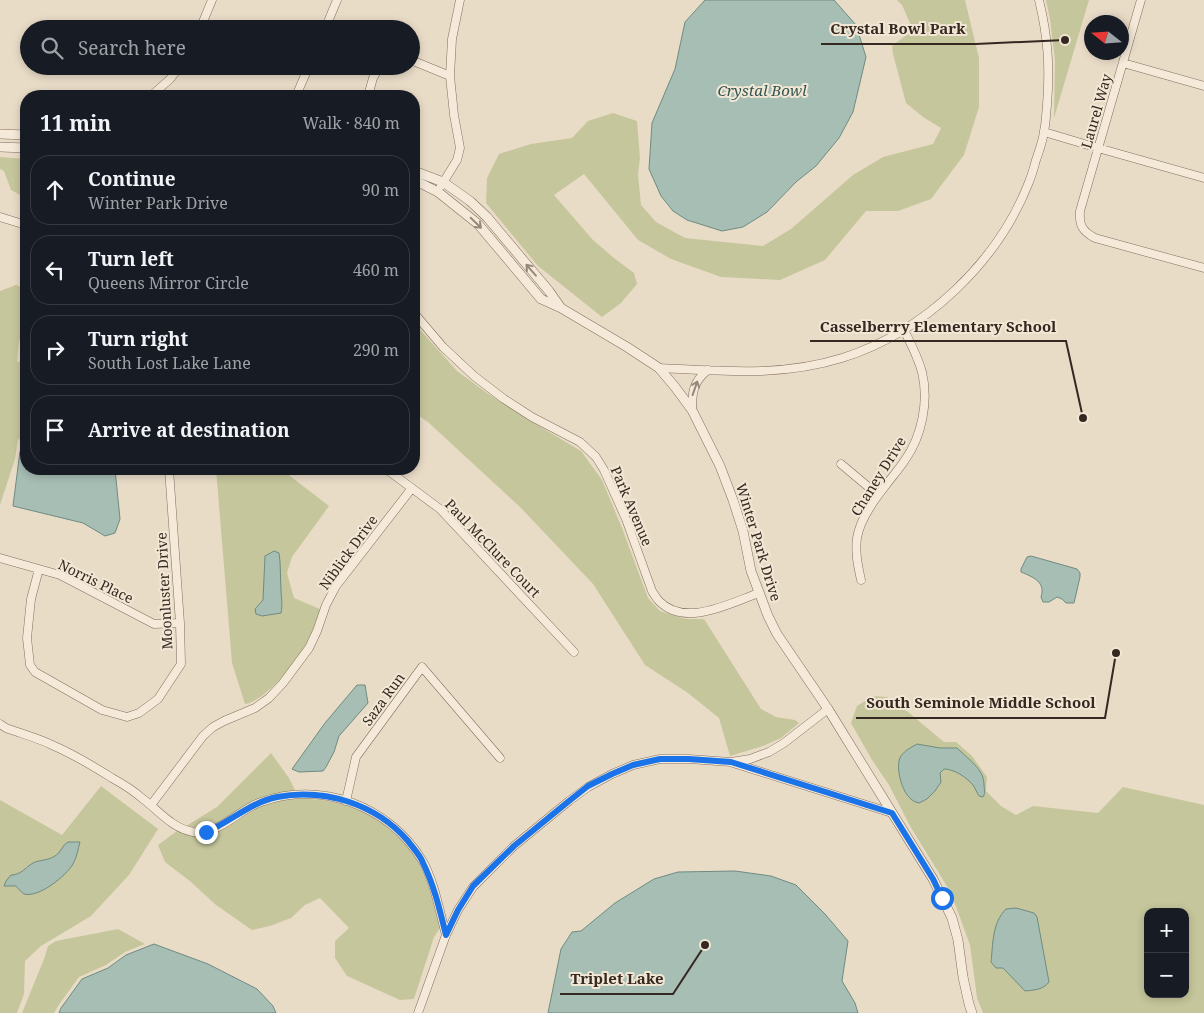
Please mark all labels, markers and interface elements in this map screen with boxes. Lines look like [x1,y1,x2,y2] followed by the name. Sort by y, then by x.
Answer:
[821,14,976,44] callout: Crystal Bowl Park
[1084,15,1129,60] north arrow
[830,18,966,38] text: Crystal Bowl Park
[20,20,420,75] search box
[38,34,66,62] icon: search
[78,35,186,61] text: Search here
[1076,71,1116,151] street label: Laurel Way
[717,80,807,100] water label: Crystal Bowl
[40,109,111,137] text: 11 min
[303,112,400,134] text: Walk · 840 m
[88,166,176,192] text: Continue
[41,176,69,204] icon: ahead
[362,179,399,201] text: 90 m
[88,192,228,214] text: Winter Park Drive
[470,217,482,229] one-way arrow
[88,246,174,272] text: Turn left
[41,256,69,284] icon: left
[353,259,399,281] text: 460 m
[525,263,536,276] one-way arrow
[88,272,249,294] text: Queens Mirror Circle
[810,311,1066,341] callout: Casselberry Elementary School
[820,316,1057,336] text: Casselberry Elementary School
[88,326,188,352] text: Turn right
[41,336,69,364] icon: right
[353,339,399,361] text: 290 m
[88,352,251,374] text: South Lost Lake Lane
[691,381,700,396] one-way arrow
[41,416,69,444] icon: arrive
[88,417,290,443] text: Arrive at destination
[846,433,910,519] street label: Chaney Drive
[607,463,657,549] street label: Park Avenue
[732,481,786,603] street label: Winter Park Drive
[441,495,545,601] street label: Paul McClure Court
[314,511,382,593] street label: Niblick Drive
[151,532,177,650] street label: Moonluster Drive
[55,555,137,607] street label: Norris Place
[357,669,409,729] street label: Saza Run
[856,688,1105,718] callout: South Seminole Middle School
[866,692,1096,712] text: South Seminole Middle School
[195,821,218,844] route end
[931,887,954,910] route start
[1144,908,1189,998] map controls
[1144,908,1189,953] button: +
[1144,953,1189,998] button: −
[560,964,673,994] callout: Triplet Lake
[570,968,664,988] text: Triplet Lake

